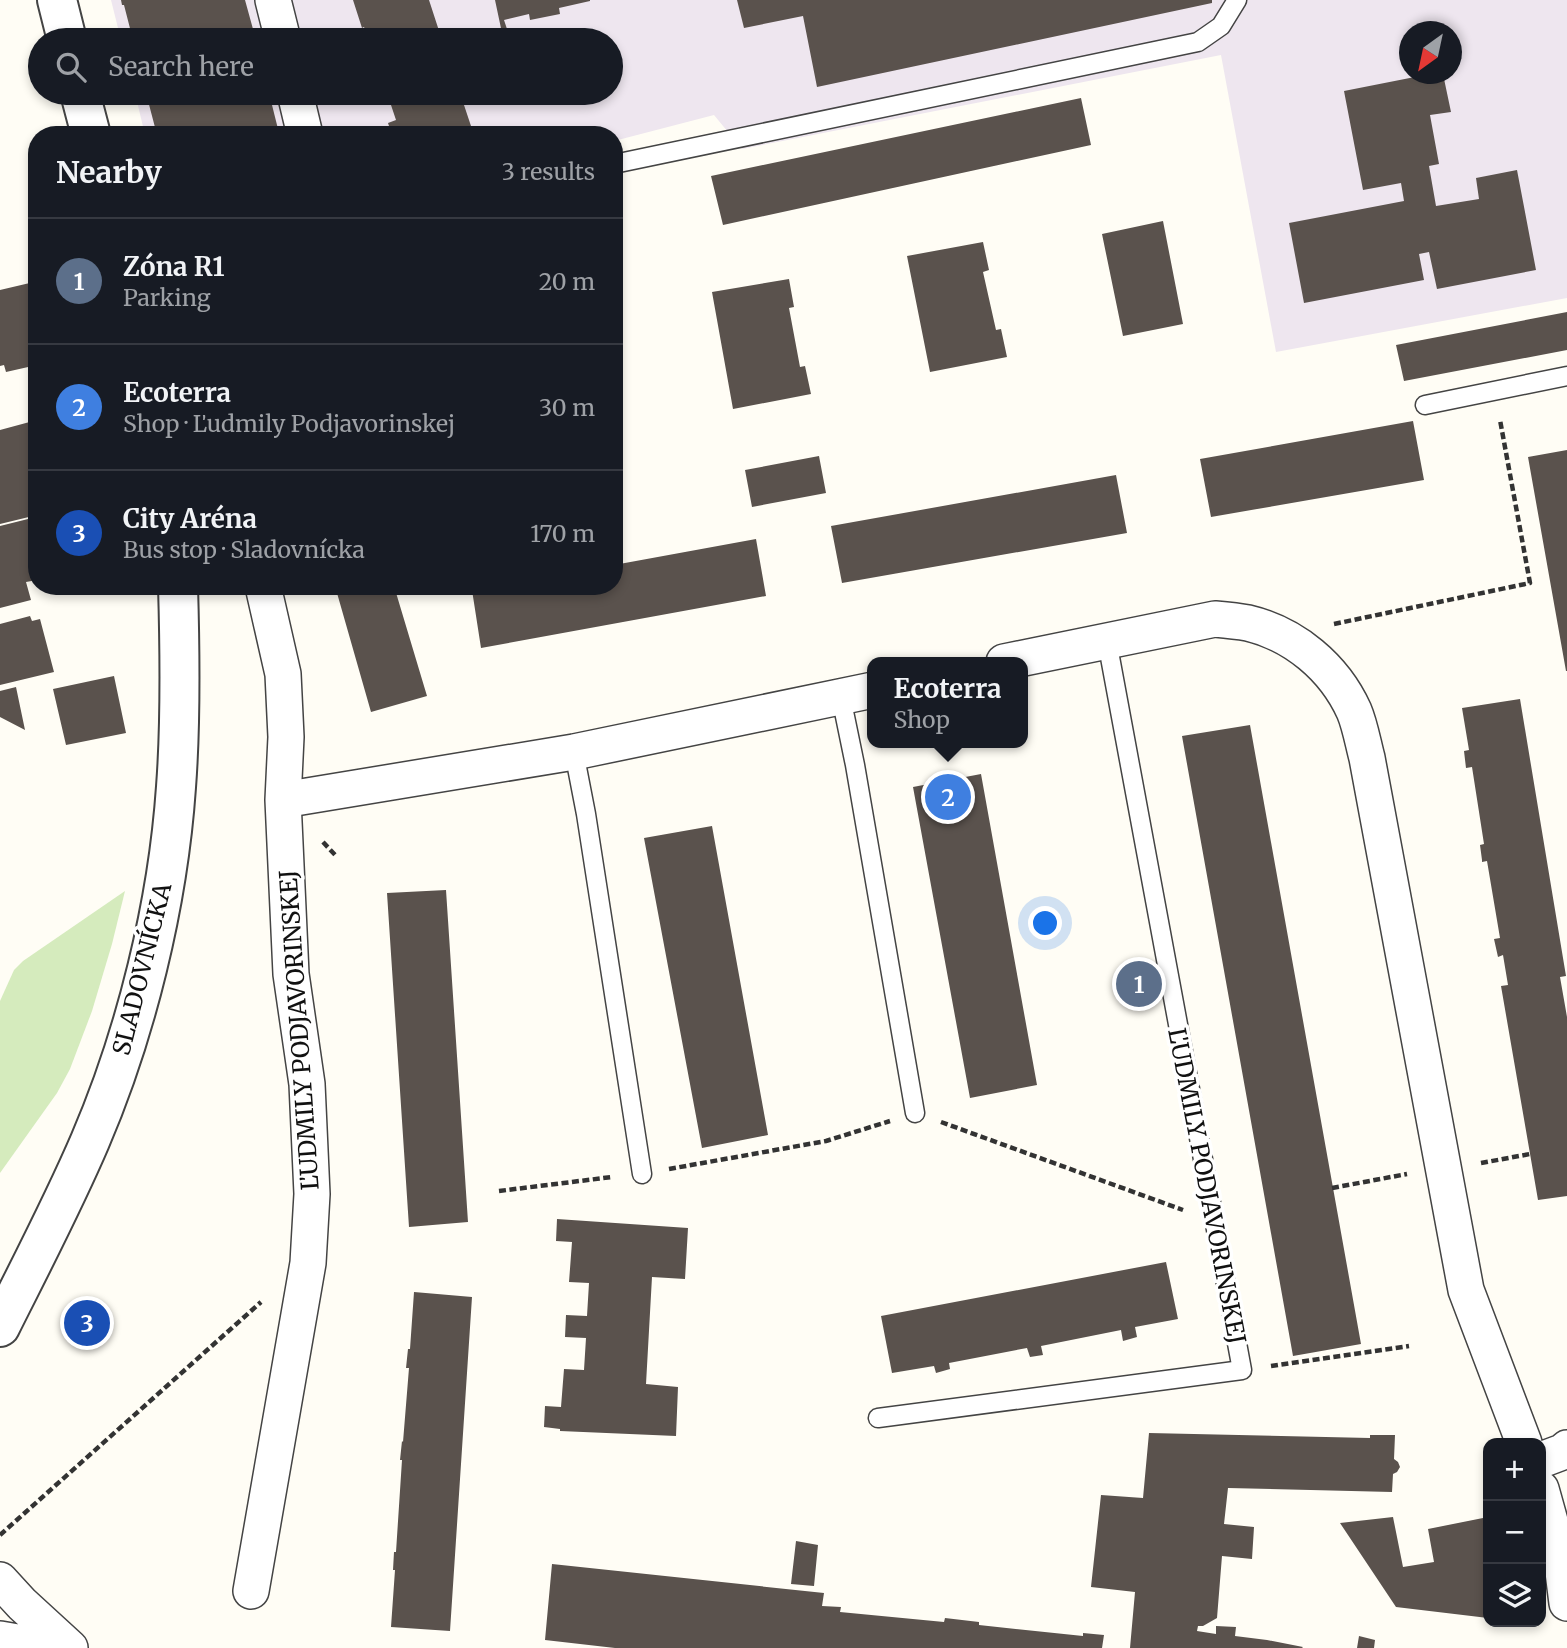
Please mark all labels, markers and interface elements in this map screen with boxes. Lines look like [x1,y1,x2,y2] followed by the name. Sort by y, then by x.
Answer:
[1399,21,1462,84] north arrow
[28,28,623,105] search box
[52,48,90,86] icon: search
[108,50,254,83] text: Search here
[56,153,162,191] text: Nearby
[502,157,595,186] text: 3 results
[123,250,224,283] text: Zóna R1
[74,267,84,296] text: 1
[539,267,595,296] text: 20 m
[123,283,211,312] text: Parking
[123,376,231,409] text: Ecoterra
[72,393,86,422] text: 2
[539,393,595,422] text: 30 m
[123,409,455,438] text: Shop · Ľudmily Podjavorinskej
[123,502,257,535] text: City Aréna
[72,519,86,548] text: 3
[530,519,595,548] text: 170 m
[123,535,365,564] text: Bus stop · Sladovnícka
[867,657,1028,748] popup
[893,672,1002,705] text: Ecoterra
[893,705,950,734] text: Shop
[925,771,971,823] pin: 2
[272,869,326,1191] street label: ĽUDMILY PODJAVORINSKEJ
[105,878,179,1059] street label: SLADOVNÍCKA
[1028,906,1062,940] your location
[1116,958,1162,1010] pin: 1
[1161,1025,1253,1347] street label: ĽUDMILY PODJAVORINSKEJ
[64,1297,110,1349] pin: 3
[1483,1438,1546,1627] map controls
[1483,1438,1546,1501] button: +
[1483,1501,1546,1564] button: −
[1483,1564,1546,1627] button: layers

